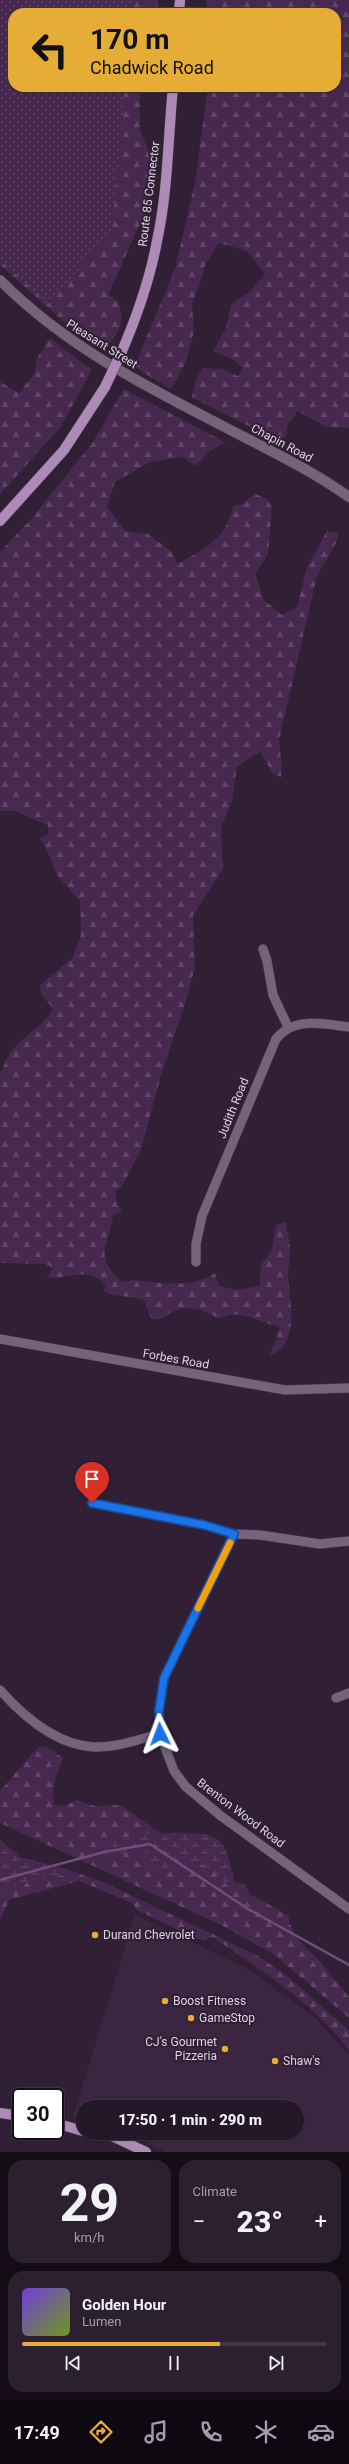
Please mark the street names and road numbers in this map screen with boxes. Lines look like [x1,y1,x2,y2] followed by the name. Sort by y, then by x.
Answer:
[136,141,162,247] street label: Route 85 Connector
[64,317,140,372] street label: Pleasant Street
[249,421,315,465] street label: Chapin Road
[215,1076,251,1140] street label: Judith Road
[142,1346,210,1372] street label: Forbes Road
[194,1775,288,1851] street label: Brenton Wood Road

